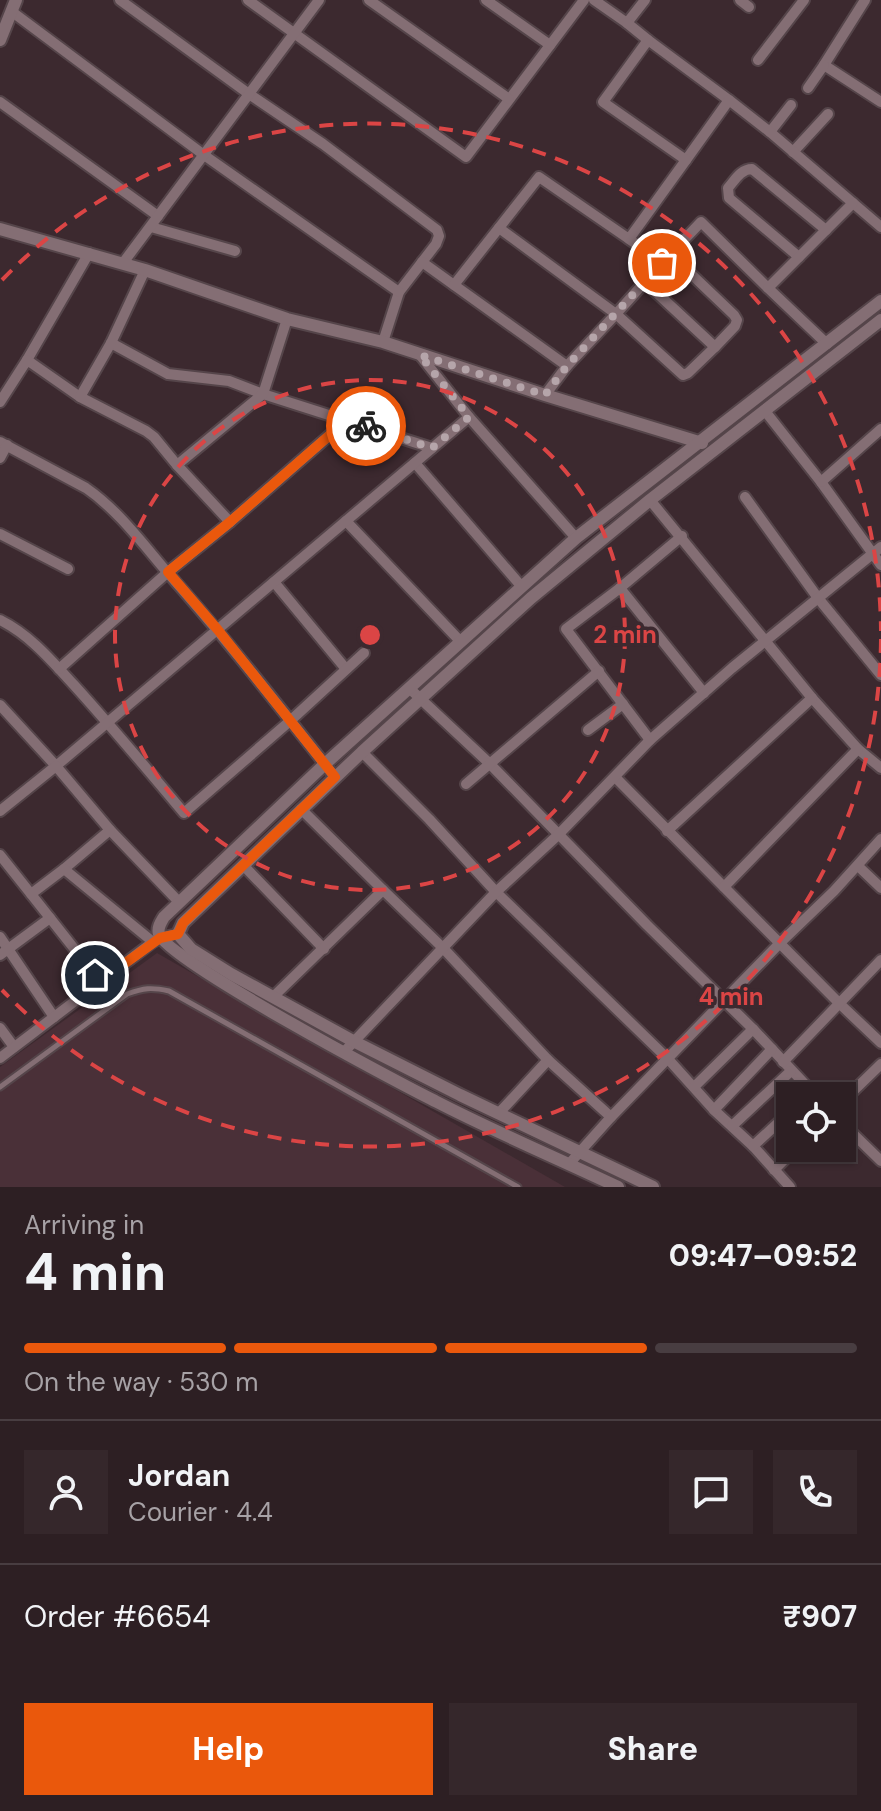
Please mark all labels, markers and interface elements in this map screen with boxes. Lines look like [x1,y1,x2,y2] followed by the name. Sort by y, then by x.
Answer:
[628,229,696,297] pin
[640,241,684,285] icon: bag
[326,386,406,466] courier
[344,404,388,448] icon: bike
[593,619,657,650] text: 2 min
[356,621,384,649] centre of rings
[61,941,129,1009] pin
[73,953,117,997] icon: home
[698,981,764,1012] text: 4 min
[776,1082,856,1162] map controls
[776,1082,856,1162] button: locate
[24,1208,144,1242] text: Arriving in
[669,1236,857,1275] text: 09:47–09:52
[24,1238,166,1306] text: 4 min
[24,1365,258,1399] text: On the way · 530 m
[24,1450,108,1534] button: person
[669,1450,753,1534] button: chat
[773,1450,857,1534] button: phone
[128,1456,230,1495] text: Jordan
[128,1495,273,1529] text: Courier · 4.4
[24,1597,210,1636] text: Order #6654
[782,1597,857,1636] text: ₹907
[24,1703,433,1795] button: Help
[449,1703,857,1795] button: Share

